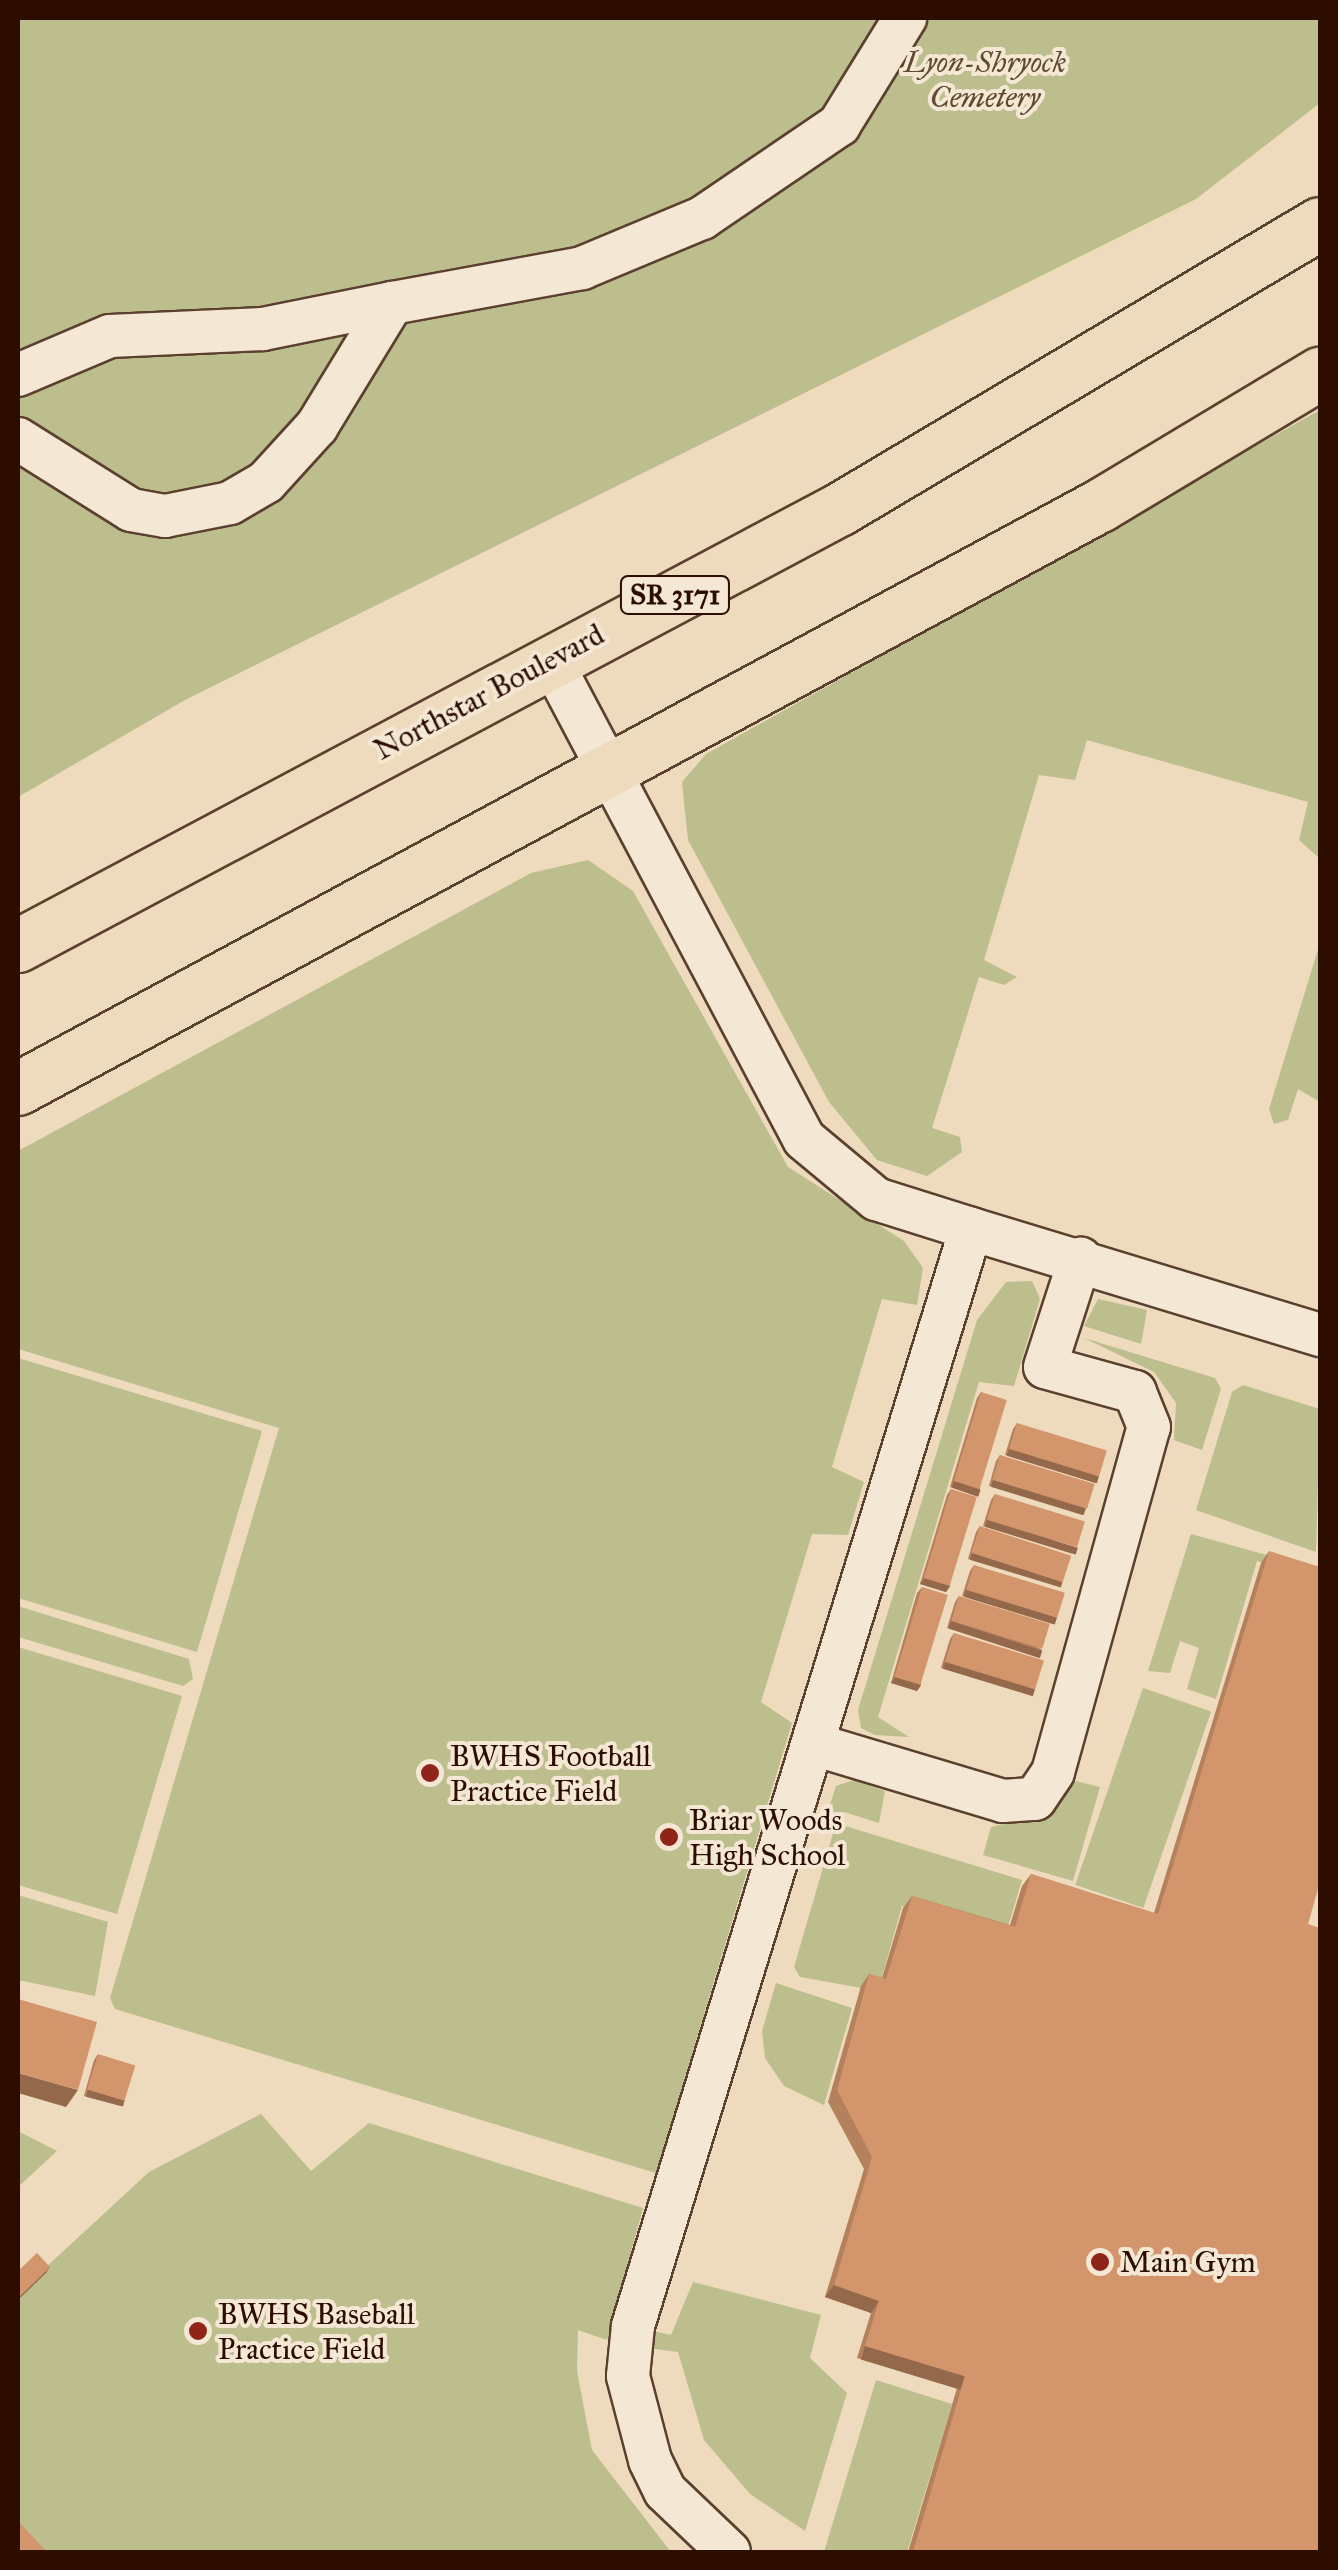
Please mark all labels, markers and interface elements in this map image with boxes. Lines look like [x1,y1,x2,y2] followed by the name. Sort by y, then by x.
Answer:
[904,44,1066,114] park label: Lyon-Shryock Cemetery
[618,572,732,618] road number: SR 3171
[368,616,610,768] street label: Northstar Boulevard
[450,1738,651,1808] place label: BWHS Football Practice Field
[419,1762,441,1784] marker: BWHS Football Practice Field
[689,1802,845,1872] place label: Briar Woods High School
[658,1826,680,1848] marker: Briar Woods High School
[1120,2244,1256,2280] place label: Main Gym
[1089,2251,1111,2273] marker: Main Gym
[218,2296,415,2366] place label: BWHS Baseball Practice Field
[187,2320,209,2342] marker: BWHS Baseball Practice Field

